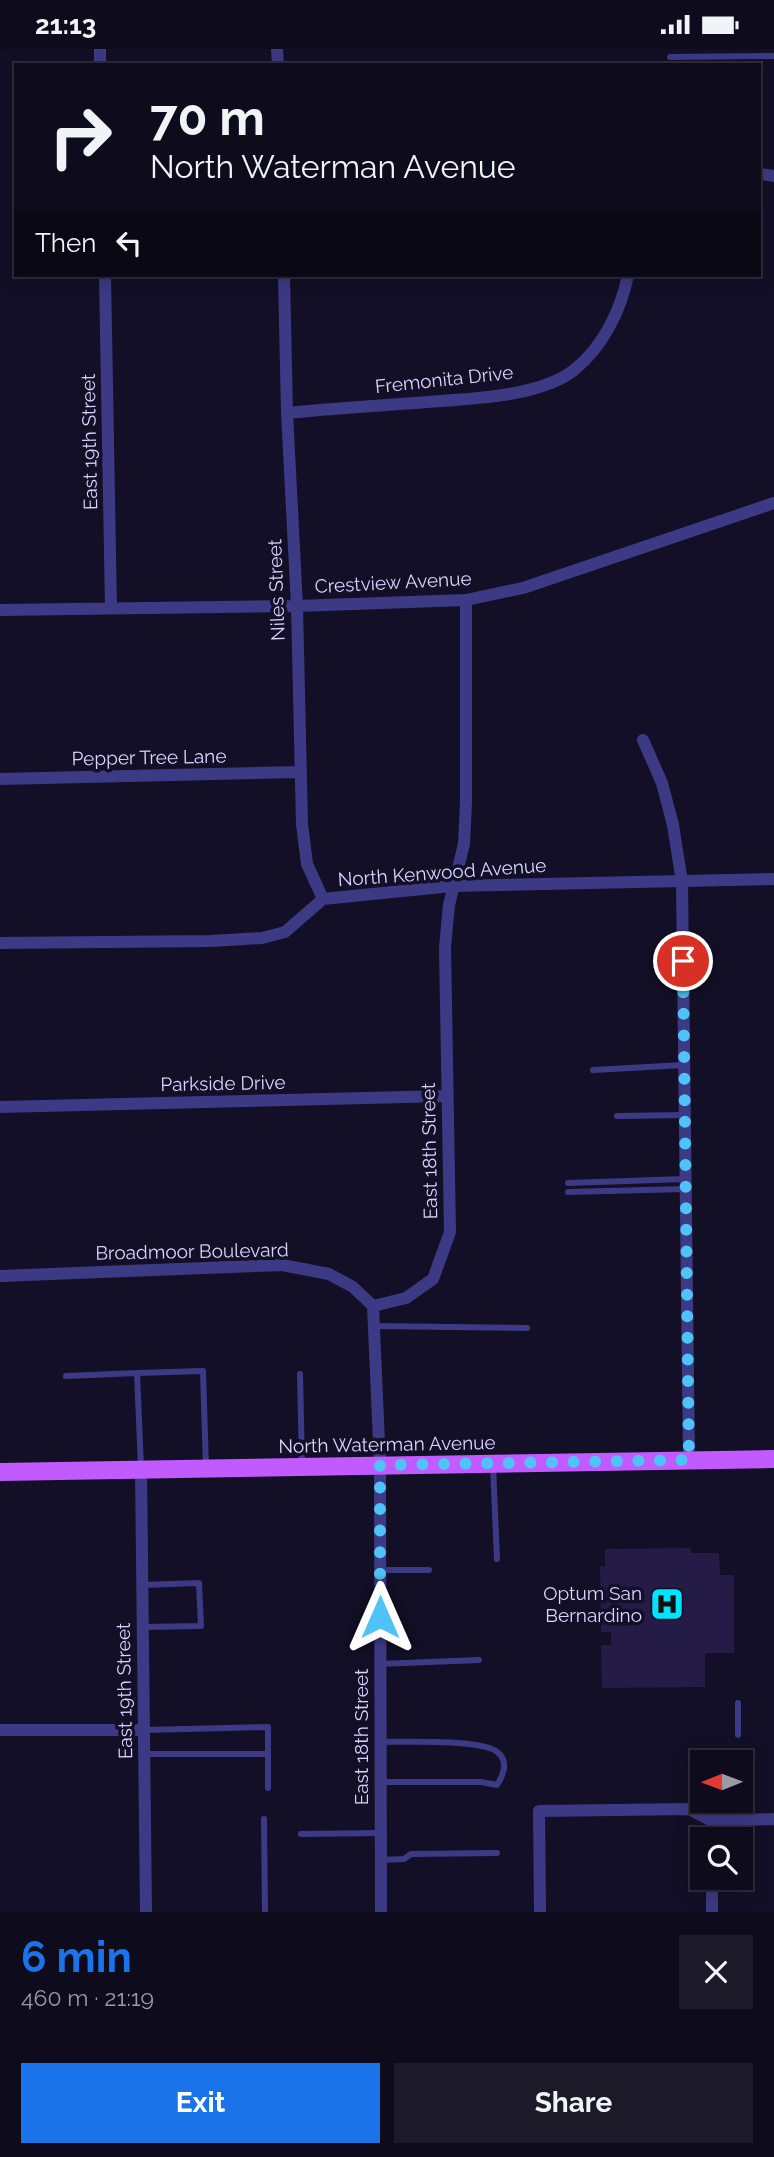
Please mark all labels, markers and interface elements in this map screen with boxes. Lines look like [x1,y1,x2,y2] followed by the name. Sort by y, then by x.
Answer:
[35,10,96,40] text: 21:13
[150,89,265,146] text: 70 m
[35,91,126,182] icon: right
[150,148,516,185] text: North Waterman Avenue
[110,224,148,262] icon: left
[35,228,96,258] text: Then
[374,361,514,397] street label: Fremonita Drive
[77,373,101,510] street label: East 19th Street
[263,538,289,641] street label: Niles Street
[314,567,472,597] street label: Crestview Avenue
[71,745,227,769] street label: Pepper Tree Lane
[337,854,547,890] street label: North Kenwood Avenue
[653,931,713,991] pin
[664,942,702,980] icon: arrive
[160,1071,286,1095] street label: Parkside Drive
[417,1082,441,1219] street label: East 18th Street
[95,1238,289,1264] street label: Broadmoor Boulevard
[278,1431,496,1457] street label: North Waterman Avenue
[343,1580,417,1654] position arrow
[543,1582,642,1626] place label: Optum San Bernardino
[648,1585,686,1623] hospital icon: Optum San Bernardino
[112,1622,136,1759] street label: East 19th Street
[350,1668,372,1805] street label: East 18th Street
[690,1750,752,1813] north arrow
[690,1750,753,1890] map controls
[690,1827,753,1890] button: search
[21,1933,132,1982] text: 6 min
[679,1935,753,2009] button: close
[21,1984,154,2011] text: 460 m · 21:19
[21,2063,380,2143] button: Exit
[394,2063,753,2143] button: Share

